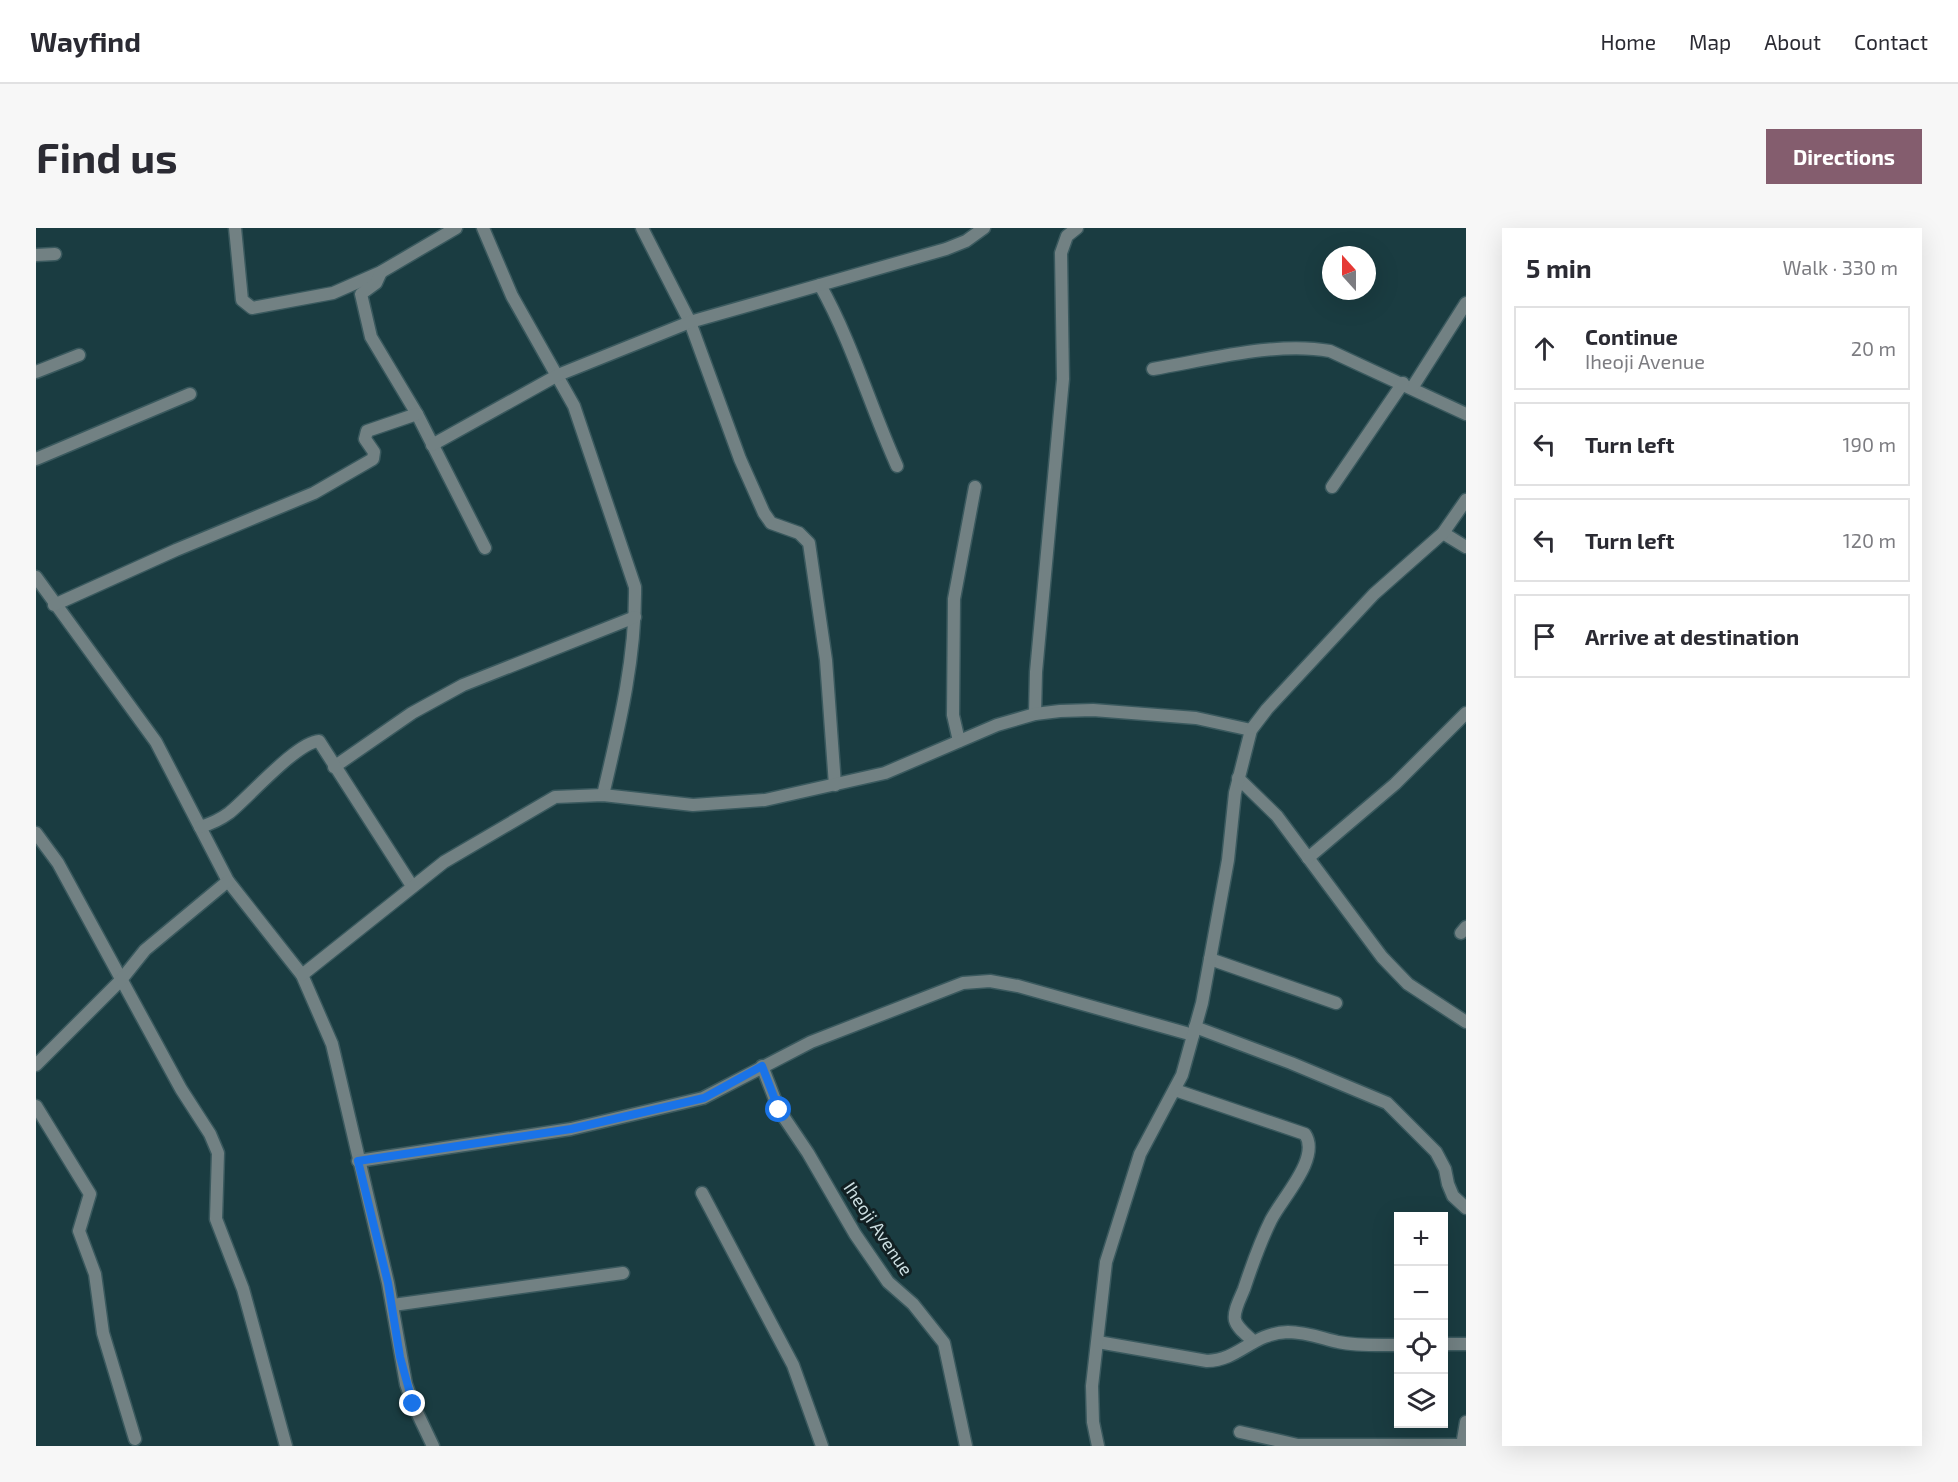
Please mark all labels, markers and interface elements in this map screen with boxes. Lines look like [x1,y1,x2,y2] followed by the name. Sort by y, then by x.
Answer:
[30,24,141,58] text: Wayfind
[1600,29,1656,54] text: Home
[1689,29,1731,54] text: Map
[1764,29,1821,54] text: About
[1854,29,1928,54] text: Contact
[1766,129,1922,184] button: Directions
[36,131,178,181] text: Find us
[1322,246,1376,300] north arrow
[1526,252,1592,283] text: 5 min
[1782,255,1898,279] text: Walk · 330 m
[1585,323,1678,349] text: Continue
[1528,332,1561,365] icon: ahead
[1851,336,1896,360] text: 20 m
[1585,349,1705,373] text: Iheoji Avenue
[1528,428,1561,461] icon: left
[1585,431,1674,457] text: Turn left
[1843,432,1896,456] text: 190 m
[1528,524,1561,557] icon: left
[1585,527,1674,553] text: Turn left
[1843,528,1896,552] text: 120 m
[1528,620,1561,653] icon: arrive
[1585,623,1799,649] text: Arrive at destination
[765,1096,791,1122] route start
[840,1178,918,1279] street label: Iheoji Avenue
[1394,1212,1448,1428] map controls
[1394,1212,1448,1266] button: +
[1394,1266,1448,1320] button: −
[1394,1320,1448,1374] button: locate
[1394,1374,1448,1428] button: layers
[399,1390,425,1416] route end

